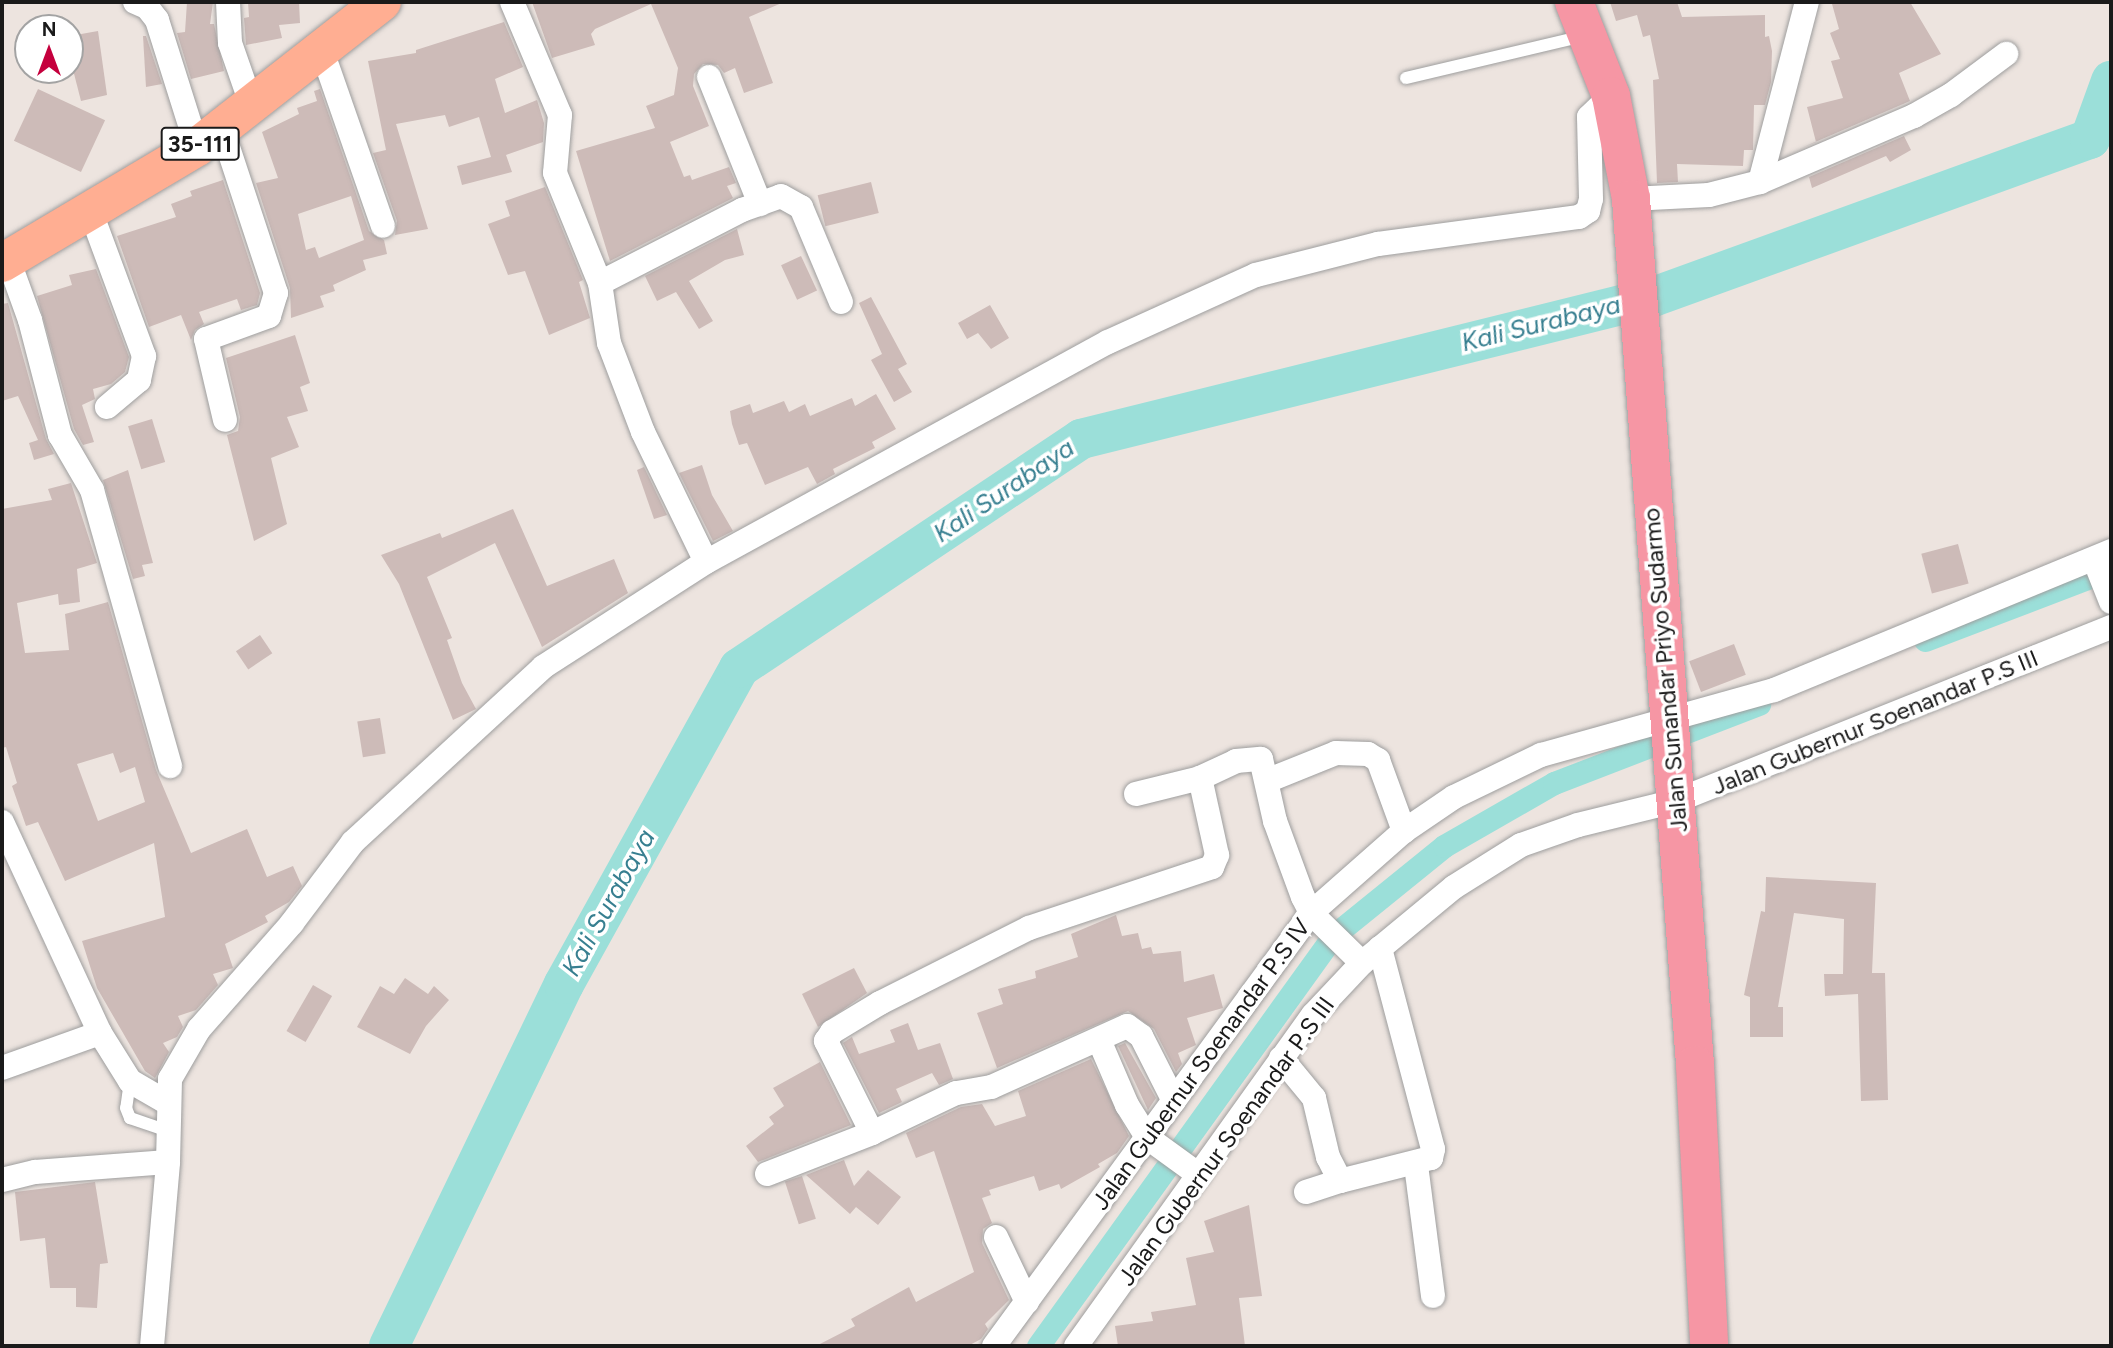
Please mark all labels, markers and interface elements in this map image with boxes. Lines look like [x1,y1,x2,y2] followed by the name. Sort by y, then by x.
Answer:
[14,14,84,84] north arrow
[42,18,56,41] text: N
[160,125,240,164] road number: 35-111
[1458,289,1624,359] water label: Kali Surabaya
[928,433,1080,549] water label: Kali Surabaya
[1636,507,1694,833] street label: Jalan Sunandar Priyo Sudarmo
[1708,643,2042,801] street label: Jalan Gubernur Soenandar P.S III
[556,824,662,982] water label: Kali Surabaya
[1086,913,1316,1215] street label: Jalan Gubernur Soenandar P.S IV
[1112,991,1340,1291] street label: Jalan Gubernur Soenandar P.S III

